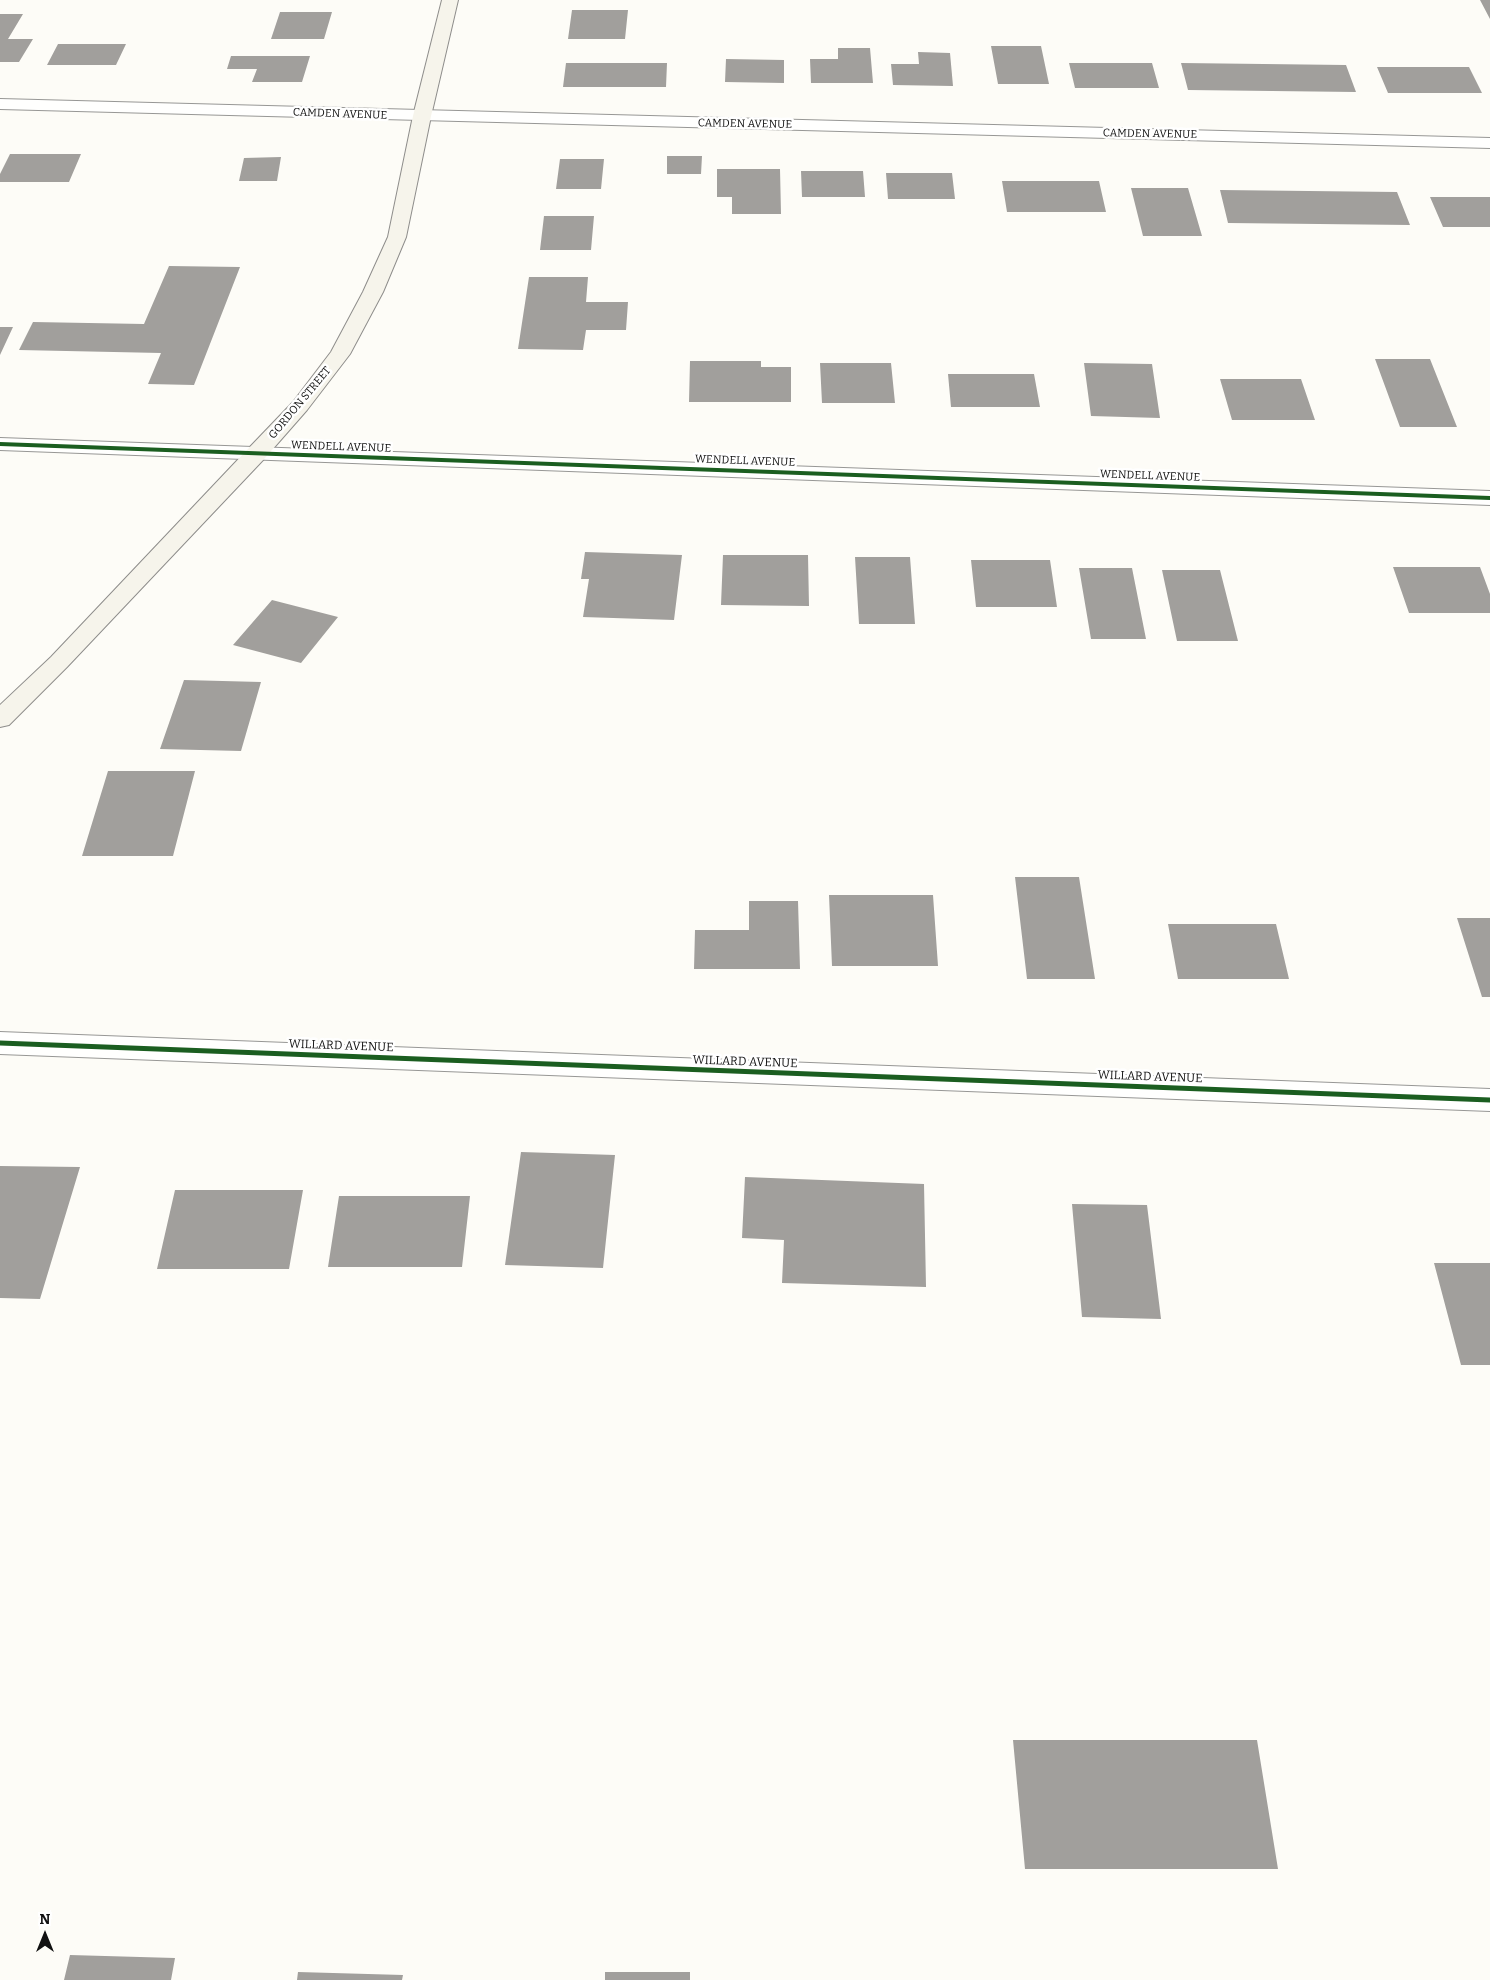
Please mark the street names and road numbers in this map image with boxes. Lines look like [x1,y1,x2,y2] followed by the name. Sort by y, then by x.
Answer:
[293,106,387,122] street label: CAMDEN AVENUE
[698,117,792,131] street label: CAMDEN AVENUE
[1103,127,1197,141] street label: CAMDEN AVENUE
[266,364,334,442] street label: GORDON STREET
[291,439,391,455] street label: WENDELL AVENUE
[695,453,795,469] street label: WENDELL AVENUE
[1100,468,1200,484] street label: WENDELL AVENUE
[288,1037,394,1055] street label: WILLARD AVENUE
[692,1053,798,1071] street label: WILLARD AVENUE
[1097,1068,1203,1086] street label: WILLARD AVENUE

